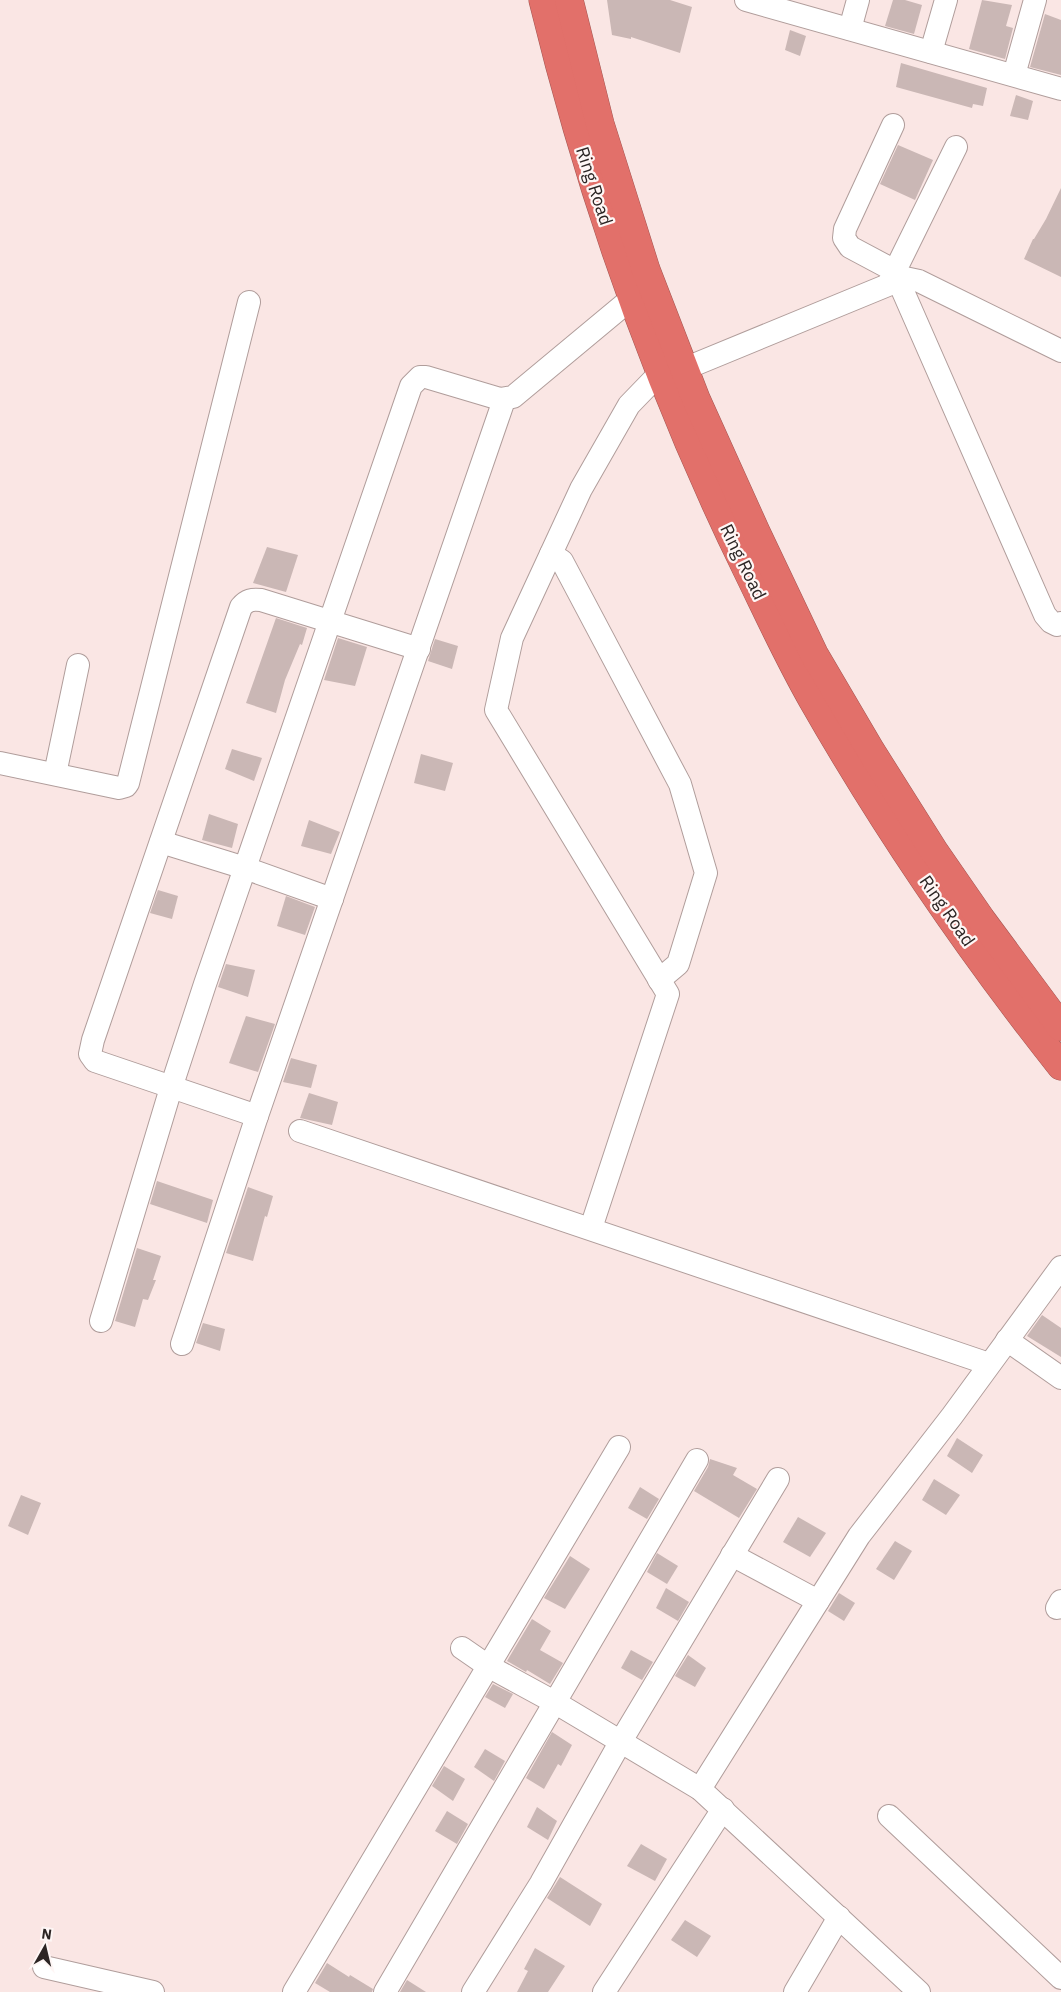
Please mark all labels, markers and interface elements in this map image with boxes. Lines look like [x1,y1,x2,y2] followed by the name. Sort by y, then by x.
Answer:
[571,144,618,228] street label: Ring Road
[715,520,772,603] street label: Ring Road
[915,871,980,951] street label: Ring Road
[20,1922,70,1972] north arrow
[41,1925,53,1944] text: N

